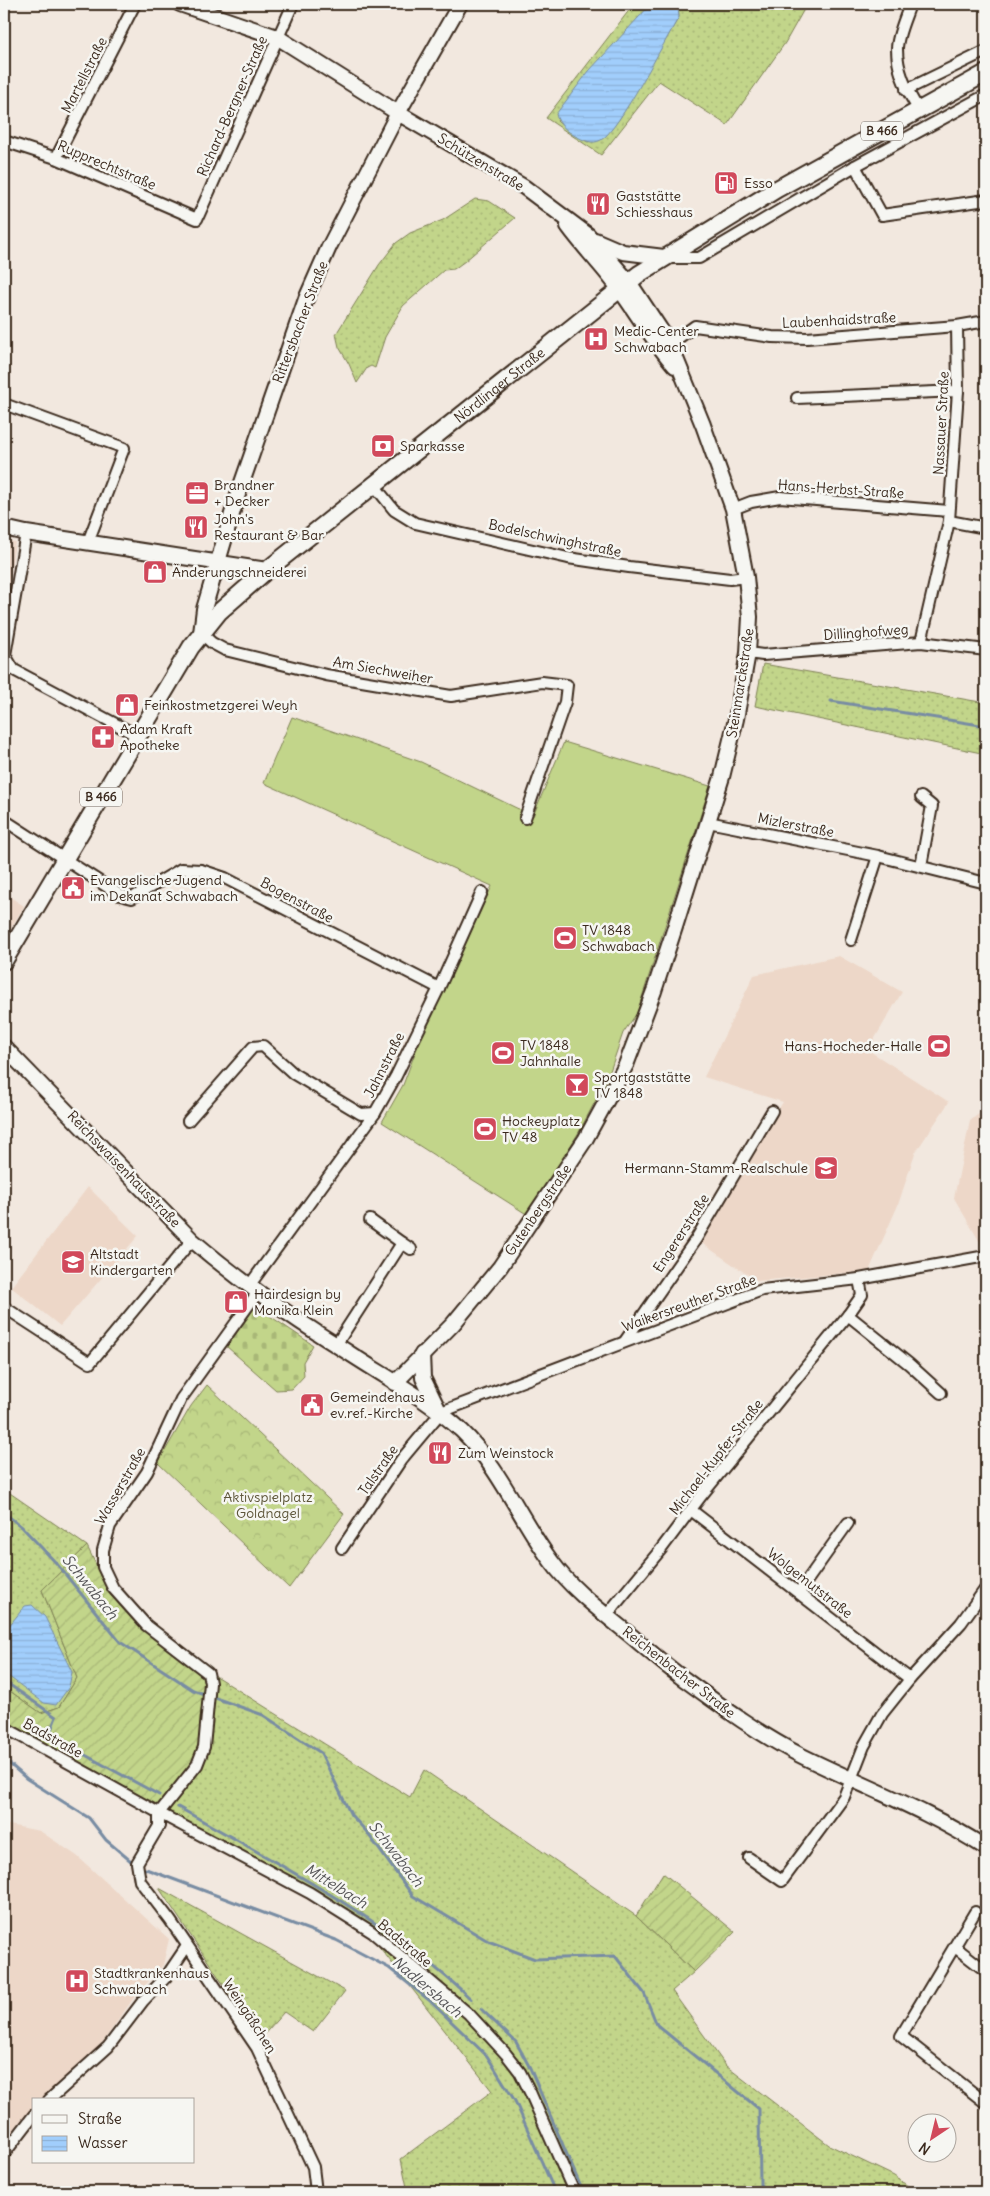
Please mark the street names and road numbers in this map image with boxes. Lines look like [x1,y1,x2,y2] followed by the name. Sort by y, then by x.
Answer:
[193,33,271,179] street label: Richard-Bergner-Straße
[57,34,111,116] street label: Martellstraße
[861,122,903,140] road number: B 466
[434,129,528,195] street label: Schützenstraße
[55,136,159,194] street label: Rupprechtstraße
[268,258,332,386] street label: Rittersbacher Straße
[781,308,897,332] street label: Laubenhaidstraße
[450,344,548,427] street label: Nördlinger Straße
[929,371,953,475] street label: Nassauer Straße
[777,476,905,502] street label: Hans-Herbst-Straße
[487,515,623,561] street label: Bodelschwinghstraße
[823,620,909,644] street label: Dillinghofweg
[722,627,758,739] street label: Steinmarckstraße
[332,652,435,688] street label: Am Siechweiher
[80,788,122,806] road number: B 466
[756,809,836,841] street label: Mizlerstraße
[257,873,337,927] street label: Bogenstraße
[360,1029,408,1101] street label: Jahnstraße
[64,1107,184,1231] street label: Reichswaisenhausstraße
[501,1161,575,1259] street label: Gutenbergstraße
[649,1190,713,1276] street label: Engererstraße
[619,1270,759,1336] street label: Waikersreuther Straße
[665,1395,767,1519] street label: Michael-Kupfer-Straße
[354,1441,402,1499] street label: Talstraße
[91,1444,149,1528] street label: Wasserstraße
[764,1544,856,1622] street label: Wolgemutstraße
[619,1622,739,1722] street label: Reichenbacher Straße
[20,1714,86,1762] street label: Badstraße
[374,1915,436,1971] street label: Badstraße
[219,1975,281,2057] street label: Weingäßchen

